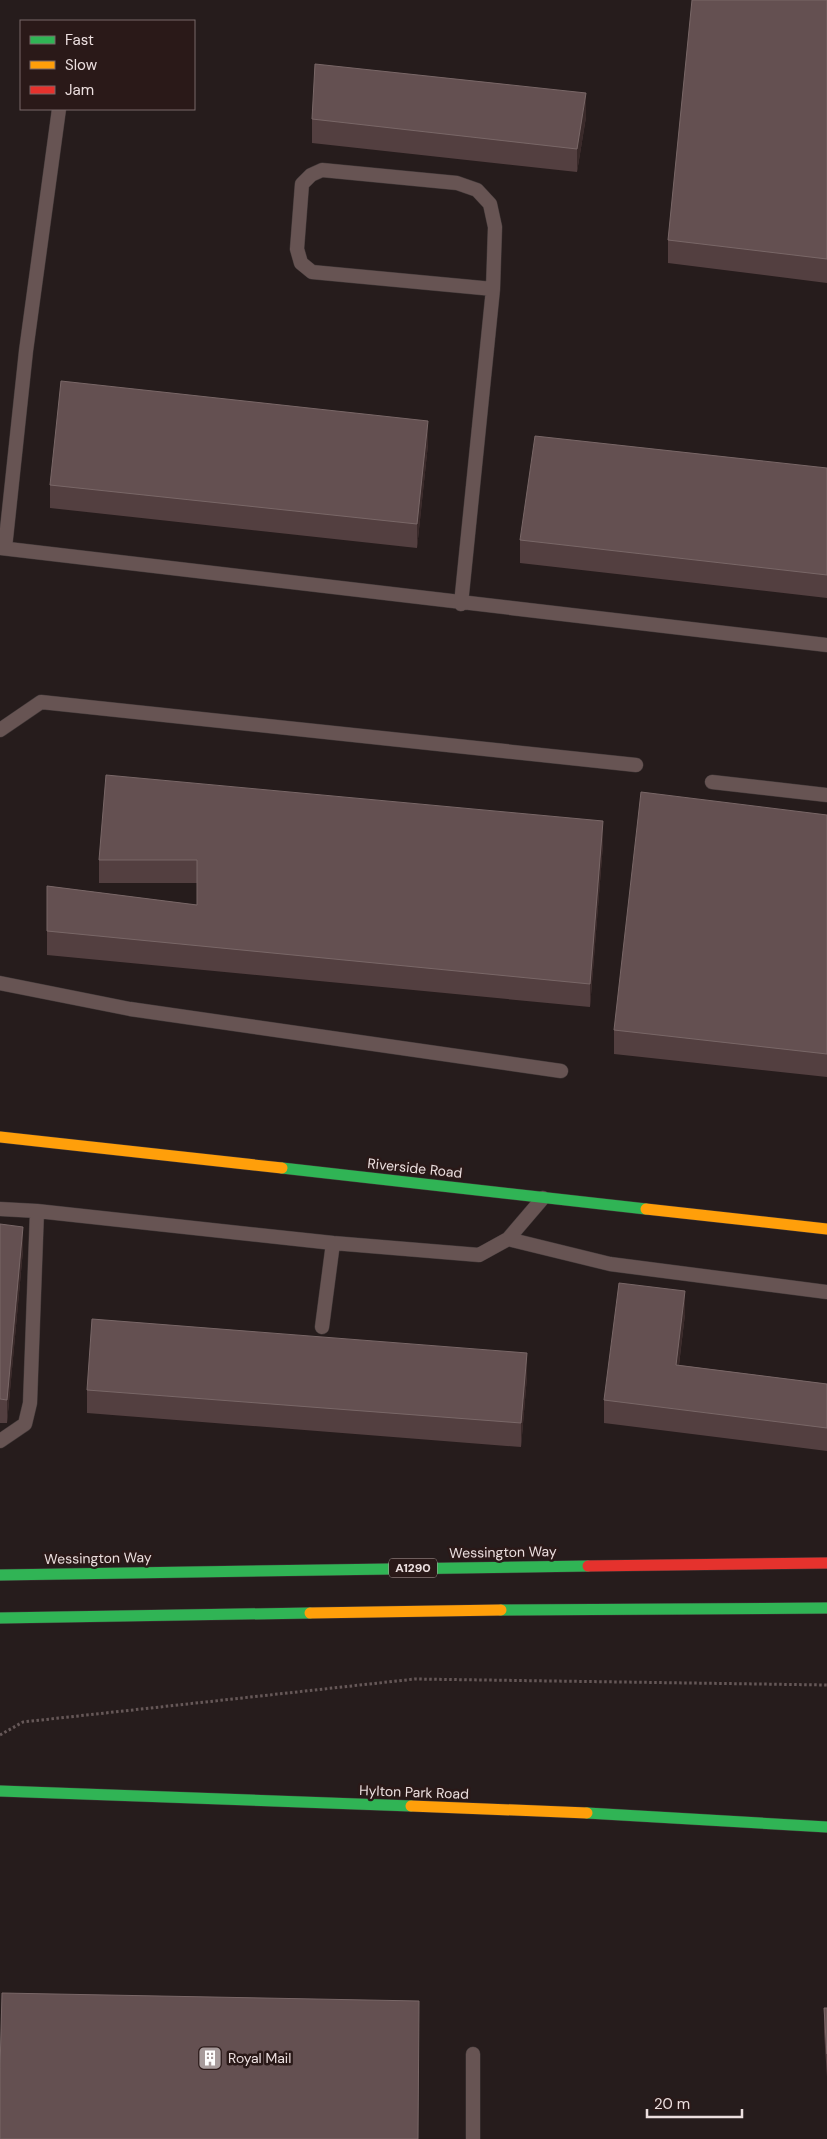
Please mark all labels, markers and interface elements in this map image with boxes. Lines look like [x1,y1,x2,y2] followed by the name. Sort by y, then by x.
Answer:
[20,20,195,110] legend
[65,30,94,50] text: Fast
[65,55,98,75] text: Slow
[65,80,94,100] text: Jam
[367,1154,463,1182] street label: Riverside Road
[449,1542,557,1562] street label: Wessington Way
[44,1548,152,1568] street label: Wessington Way
[389,1559,437,1578] road number: A1290
[359,1781,469,1803] street label: Hylton Park Road
[197,2045,223,2071] building icon: Royal Mail
[228,2049,291,2067] place label: Royal Mail
[647,2086,742,2118] scale bar
[654,2094,690,2114] text: 20 m

